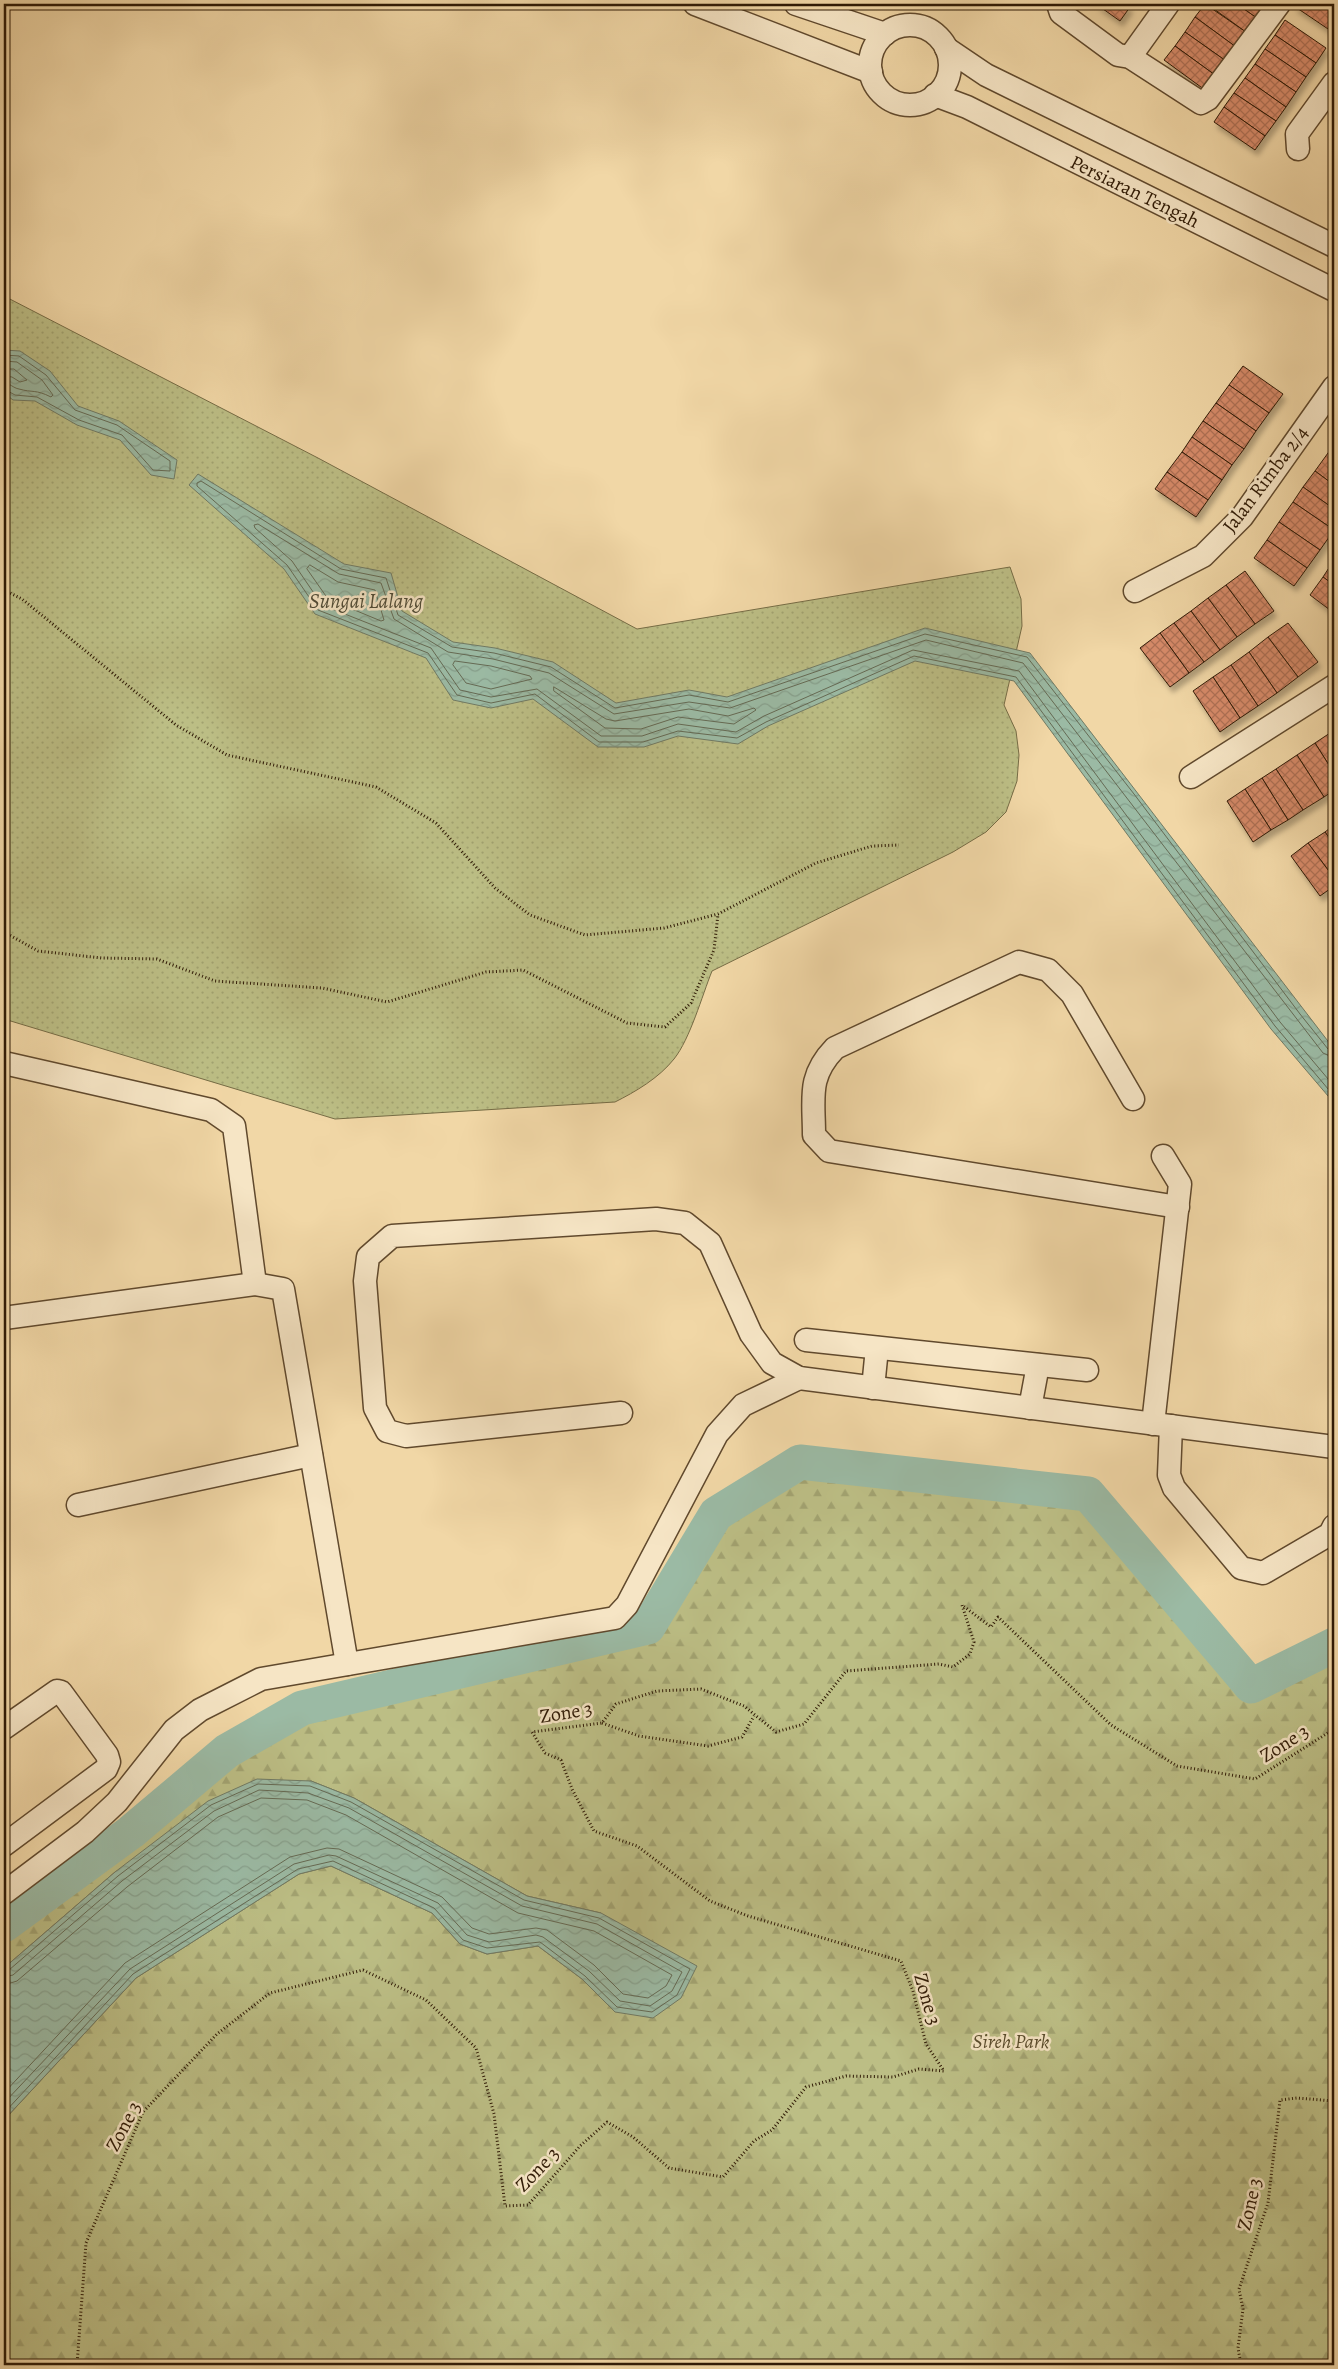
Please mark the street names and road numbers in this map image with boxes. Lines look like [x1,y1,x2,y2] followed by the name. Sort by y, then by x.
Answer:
[1066,148,1204,235] street label: Persiaran Tengah
[1216,420,1314,538] street label: Jalan Rimba 2/4
[538,1695,594,1730] street label: Zone 3
[1255,1718,1314,1769] street label: Zone 3
[907,1970,948,2028] street label: Zone 3
[99,2096,148,2156] street label: Zone 3
[509,2141,566,2198] street label: Zone 3
[1230,2175,1269,2233] street label: Zone 3

